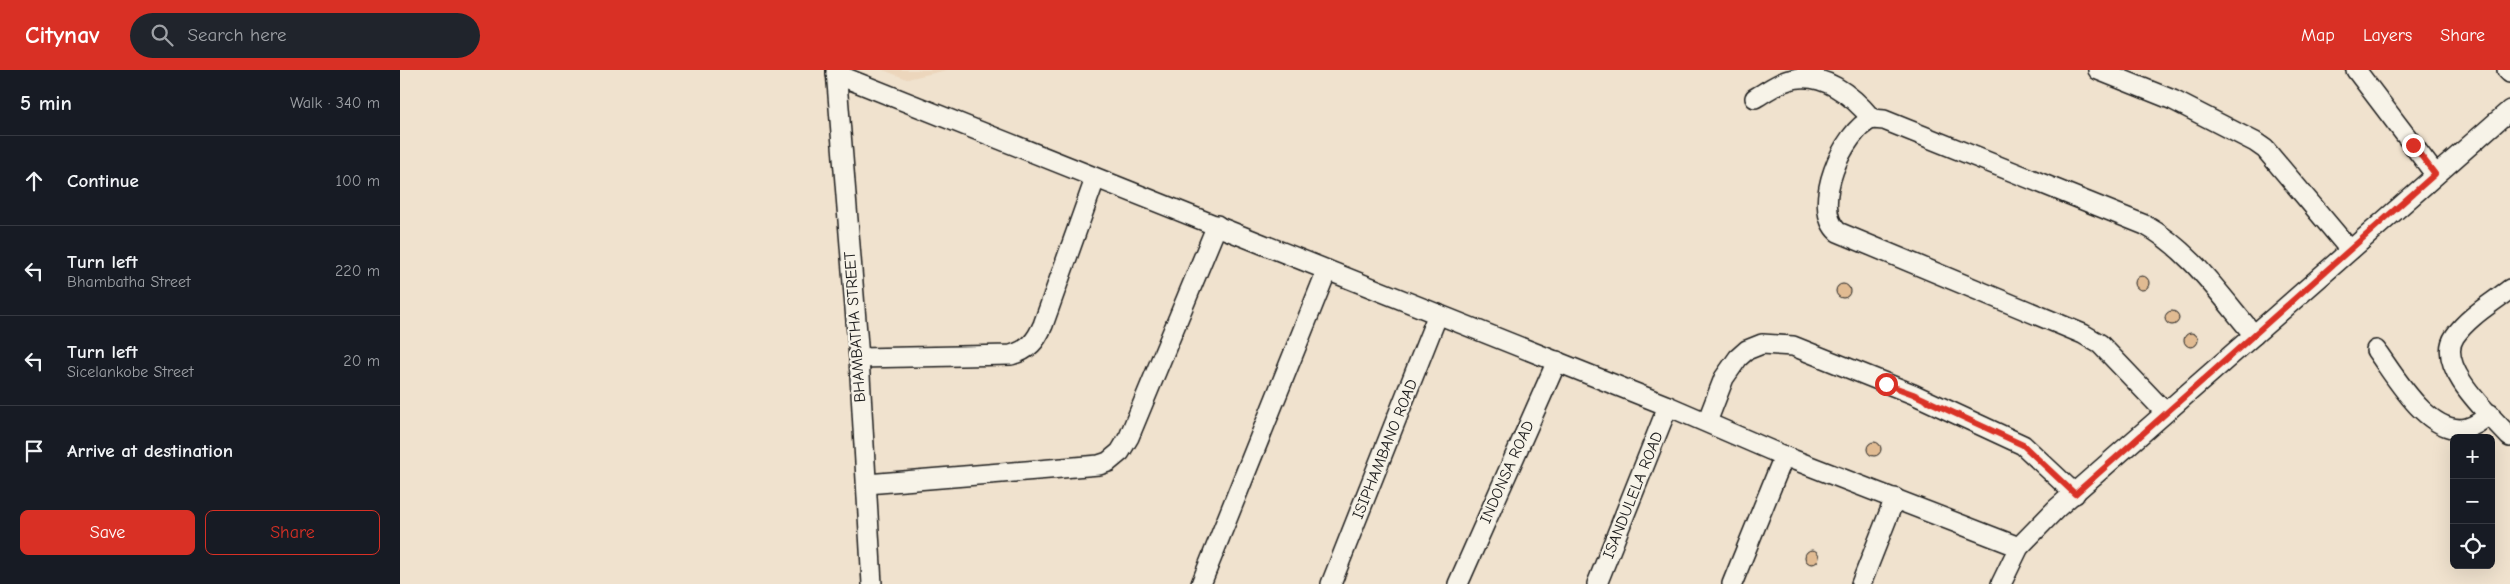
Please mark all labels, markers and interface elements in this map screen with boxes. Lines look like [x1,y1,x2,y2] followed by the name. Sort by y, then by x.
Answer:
[130,13,480,58] search box
[25,21,100,49] text: Citynav
[148,21,176,49] icon: search
[188,24,286,46] text: Search here
[2301,25,2335,46] text: Map
[2363,25,2412,46] text: Layers
[2440,25,2485,46] text: Share
[20,91,72,115] text: 5 min
[290,94,380,112] text: Walk · 340 m
[2402,134,2425,157] route end
[20,167,48,195] icon: ahead
[67,170,139,192] text: Continue
[336,172,380,190] text: 100 m
[841,250,869,403] street label: BHAMBATHA STREET
[67,251,138,273] text: Turn left
[20,257,48,285] icon: left
[335,262,380,280] text: 220 m
[67,273,191,291] text: Bhambatha Street
[67,341,138,363] text: Turn left
[20,347,48,375] icon: left
[343,352,380,370] text: 20 m
[67,363,194,381] text: Sicelankobe Street
[1875,373,1898,396] route start
[1349,376,1421,522] street label: ISIPHAMBANO ROAD
[1476,418,1538,526] street label: INDONSA ROAD
[1599,429,1667,561] street label: ISANDULELA ROAD
[2450,434,2495,569] map controls
[2450,434,2495,479] button: +
[20,437,48,465] icon: arrive
[67,440,233,462] text: Arrive at destination
[2450,479,2495,524] button: −
[20,510,195,555] button: Save
[205,510,380,555] button: Share
[2450,524,2495,569] button: locate

